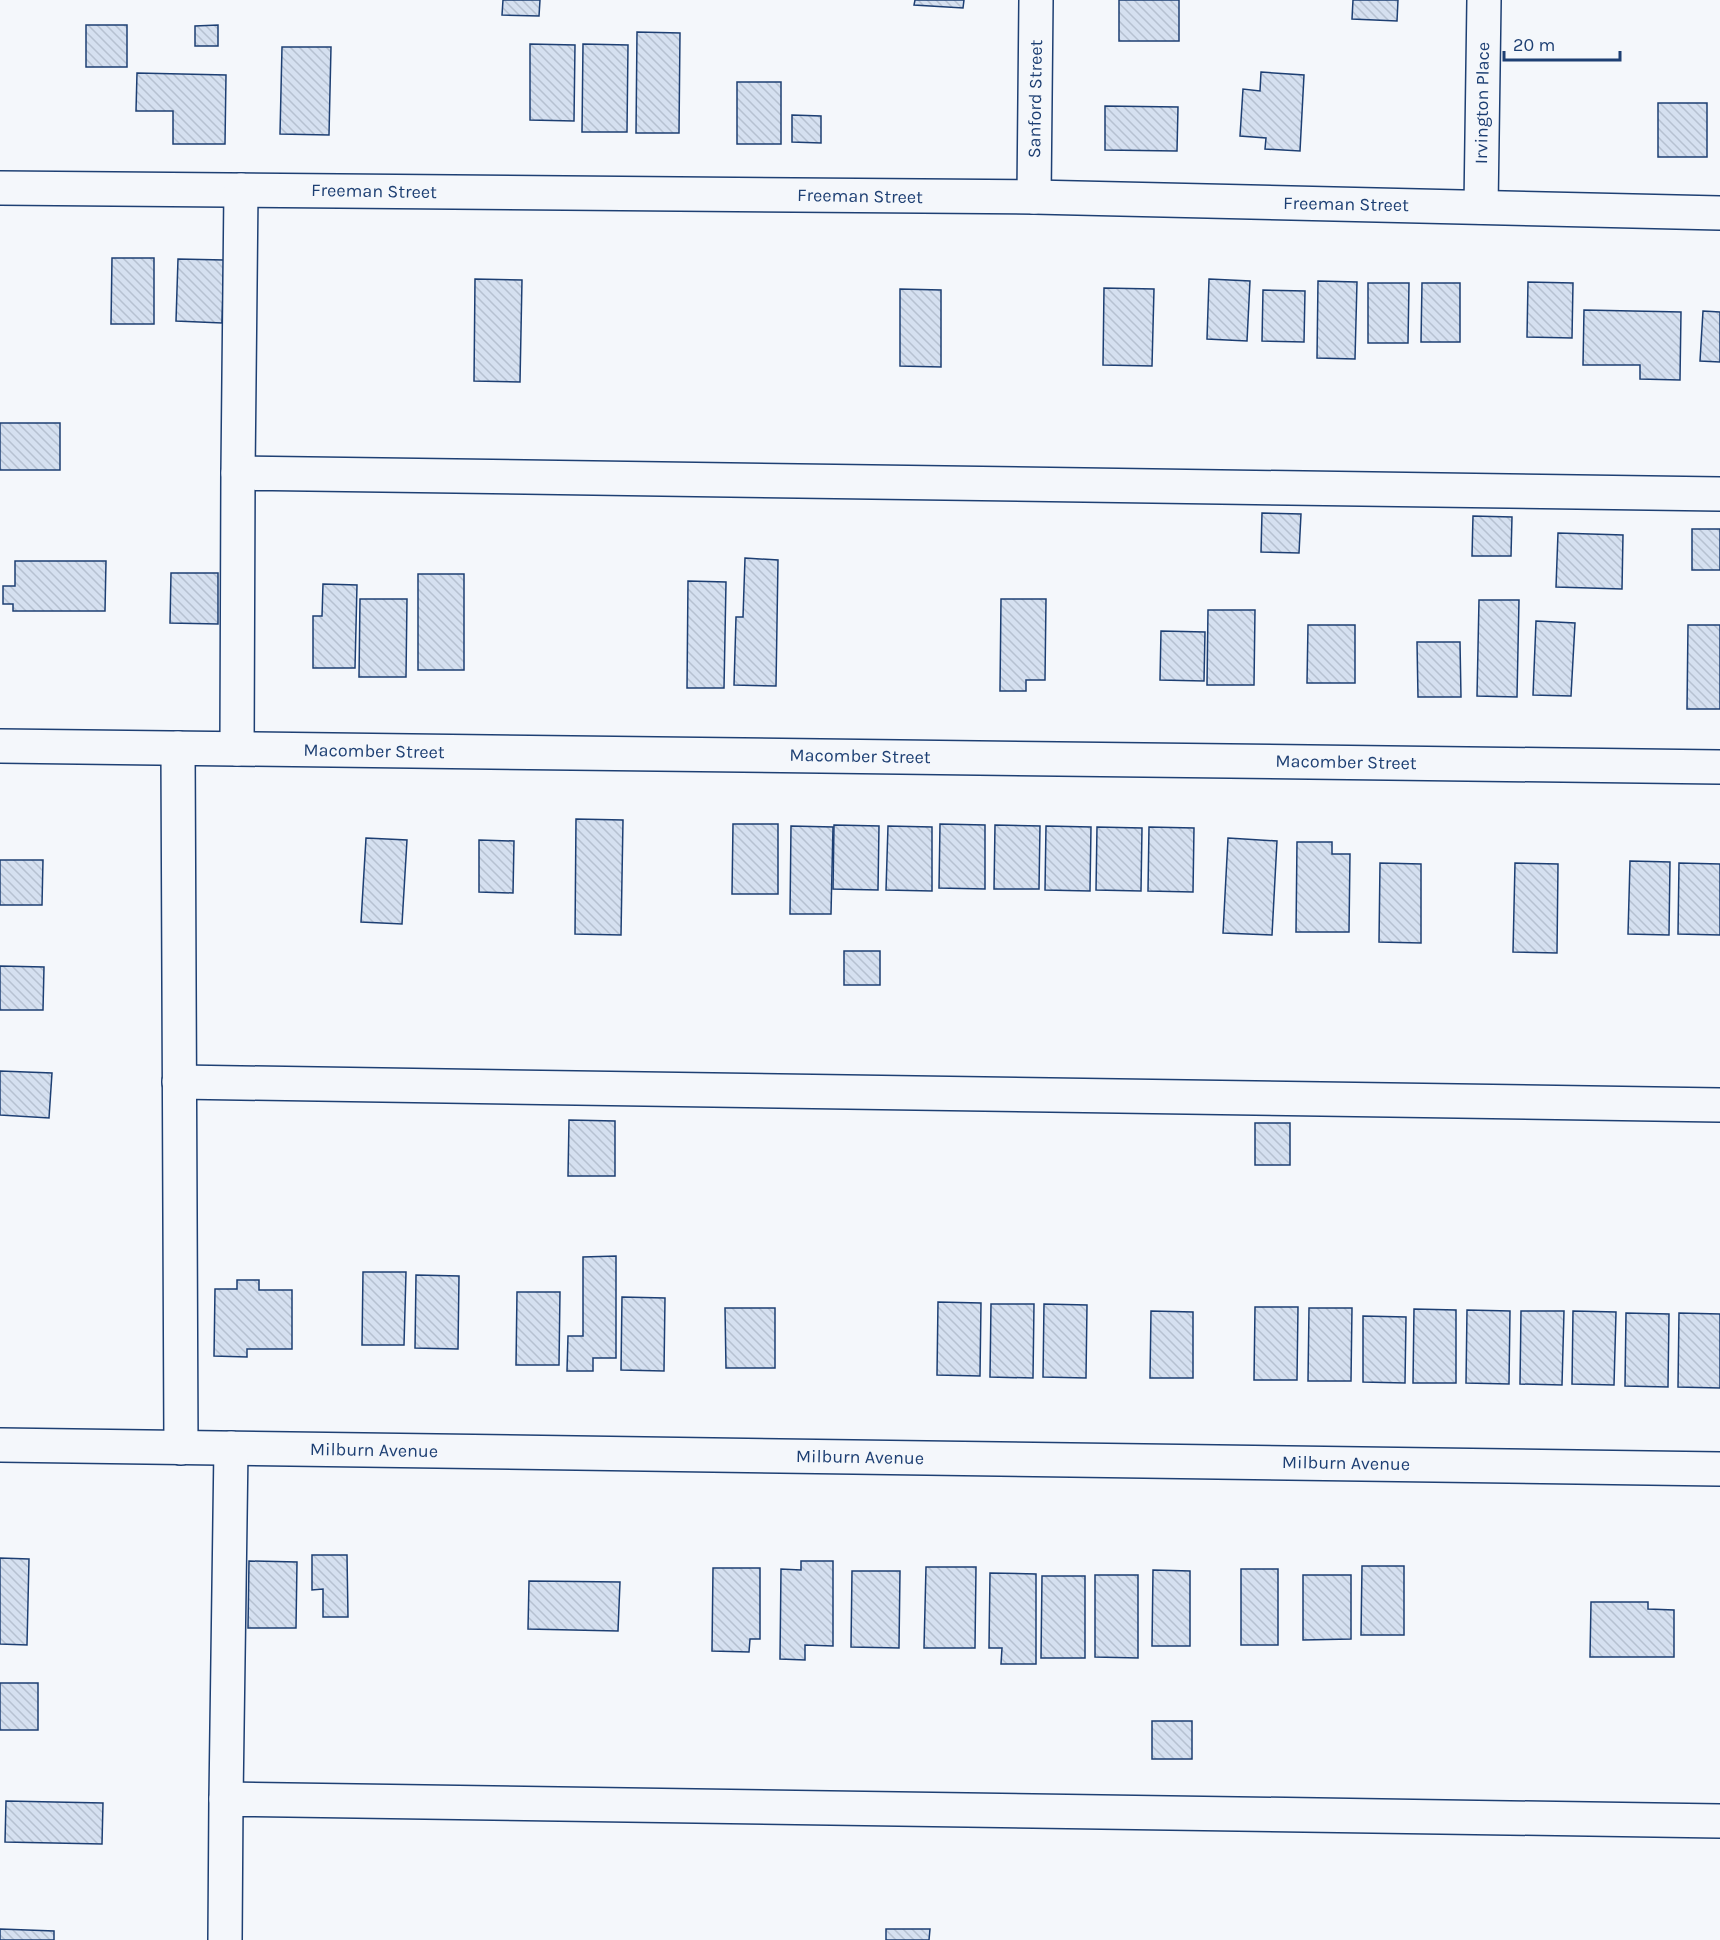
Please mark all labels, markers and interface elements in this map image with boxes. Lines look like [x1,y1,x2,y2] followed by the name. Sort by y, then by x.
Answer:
[1504,24,1620,62] scale bar
[1513,34,1555,56] text: 20 m
[1023,39,1047,158] street label: Sanford Street
[1470,42,1494,164] street label: Irvington Place
[311,179,437,203] street label: Freeman Street
[797,184,923,208] street label: Freeman Street
[1283,192,1409,216] street label: Freeman Street
[303,739,445,763] street label: Macomber Street
[789,744,931,768] street label: Macomber Street
[1275,750,1417,774] street label: Macomber Street
[310,1438,438,1462] street label: Milburn Avenue
[796,1445,924,1469] street label: Milburn Avenue
[1282,1451,1410,1475] street label: Milburn Avenue

